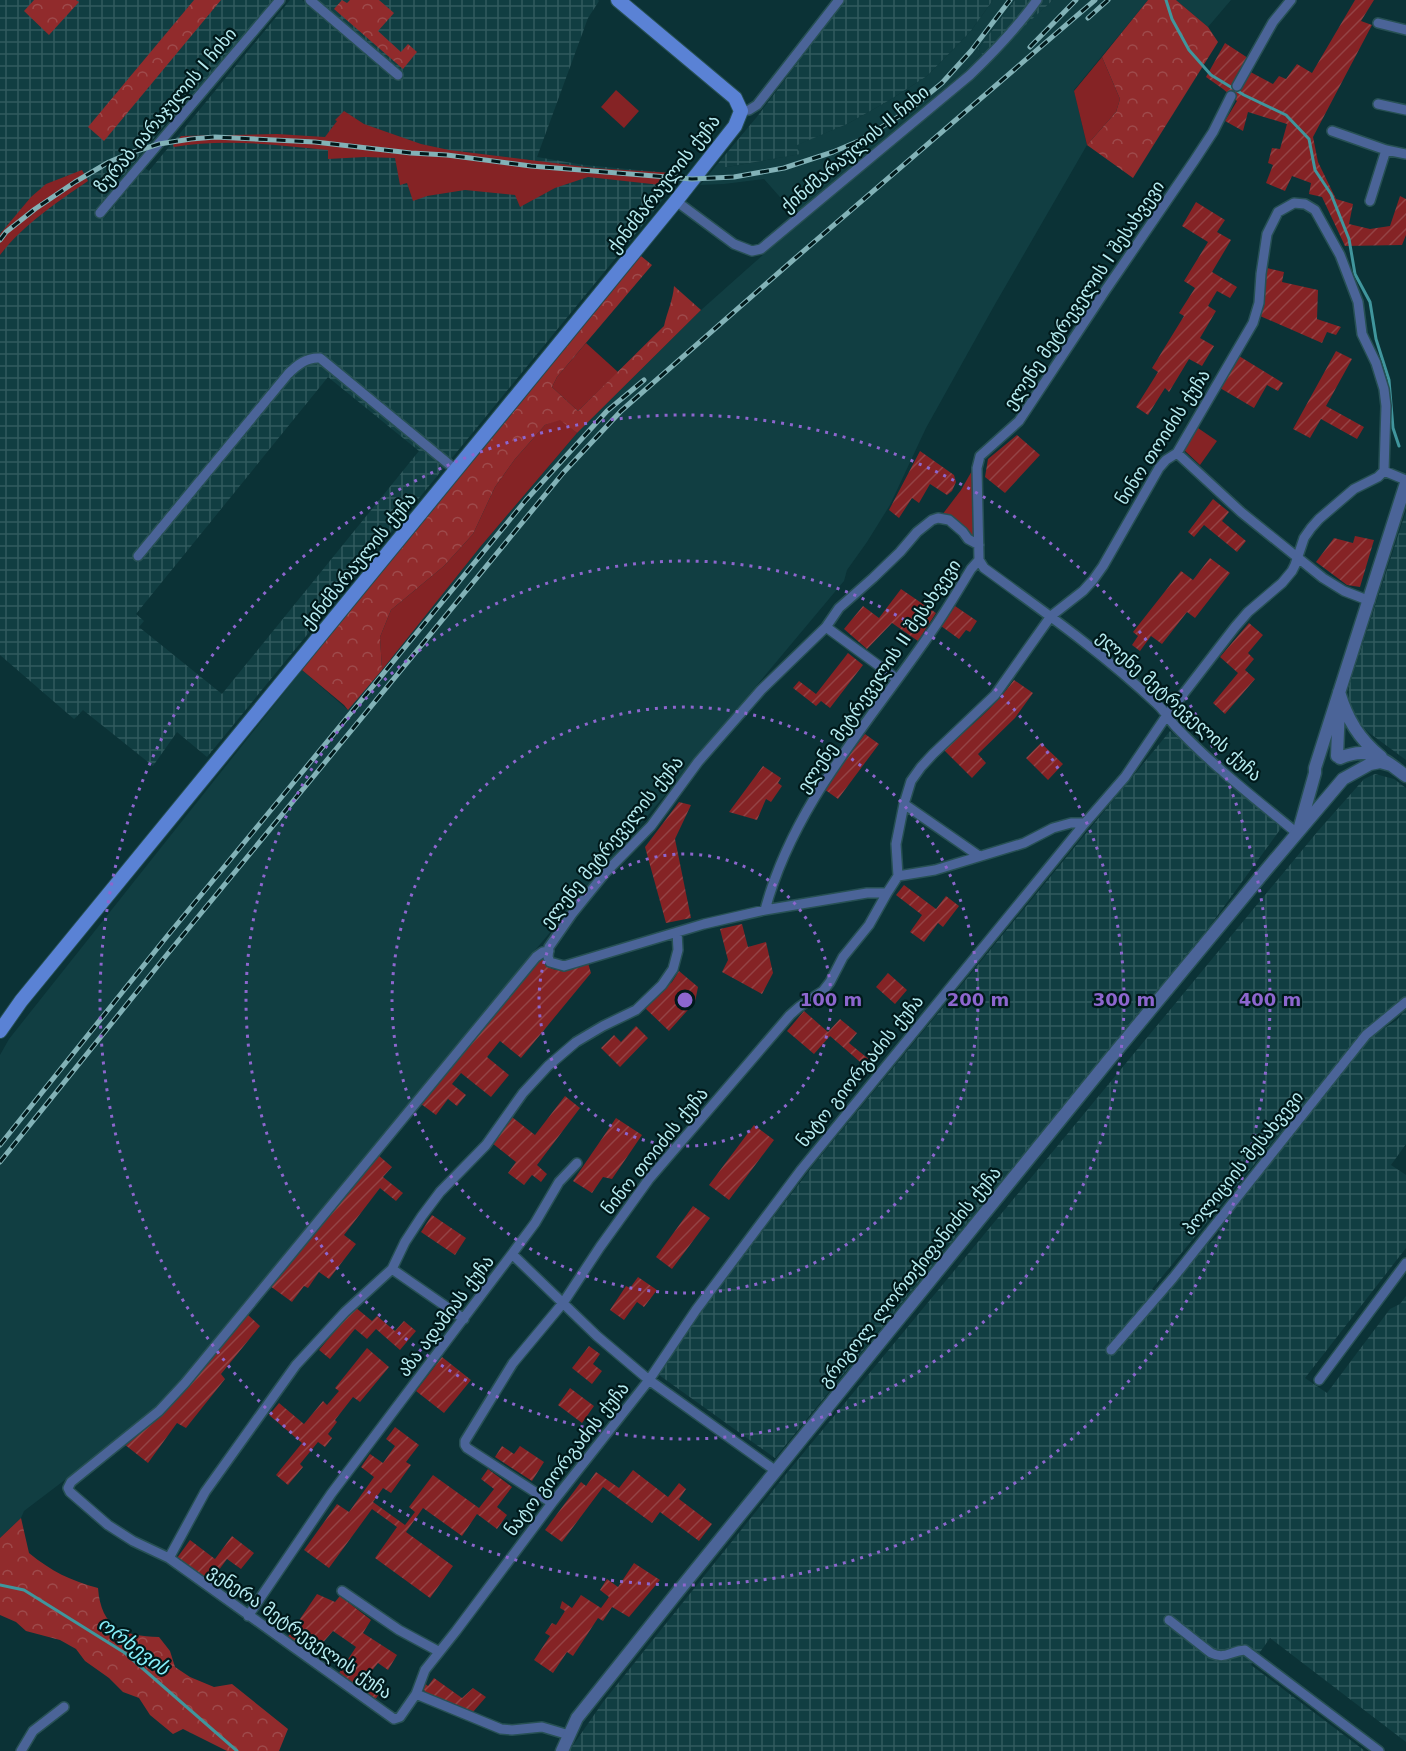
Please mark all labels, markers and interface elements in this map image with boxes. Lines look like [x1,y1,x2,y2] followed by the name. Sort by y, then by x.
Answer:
[91,23,241,196] street label: ზურაბ იარაჯულის I ჩიხი
[777,81,933,216] street label: ქინძმარაულის II ჩიხი
[603,110,724,257] street label: ქინძმარაულის ქუჩა
[999,176,1168,413] street label: ელენე მეტრეველის I შესახვევი
[1111,365,1214,508] street label: ნინო თოიძის ქუჩა
[297,488,420,633] street label: ქინძმარაულის ქუჩა
[792,555,965,796] street label: ელენე მეტრეველის II შესახვევი
[1093,626,1266,785] street label: ელენე მეტრეველის ქუჩა
[536,752,687,932] street label: ელენე მეტრეველის ქუჩა
[800,989,862,1010] text: 100 m
[947,989,1009,1010] text: 200 m
[1093,989,1155,1010] text: 300 m
[1239,989,1301,1010] text: 400 m
[675,990,695,1010] centre of rings
[792,991,927,1151] street label: ნატო გიორგაძის ქუჩა
[597,1083,712,1218] street label: ნინო თოიძის ქუჩა
[1178,1086,1307,1239] street label: პოლიციის შესახვევი
[814,1162,1005,1391] street label: გრიგოლ ლორთქიფანიძის ქუჩა
[393,1251,498,1380] street label: აზა ადამიას ქუჩა
[500,1378,633,1540] street label: ნატო გიორგაძის ქუჩა
[205,1560,396,1703] street label: ვენერა მეტრეველის ქუჩა
[94,1611,175,1681] water label: ორხევის

